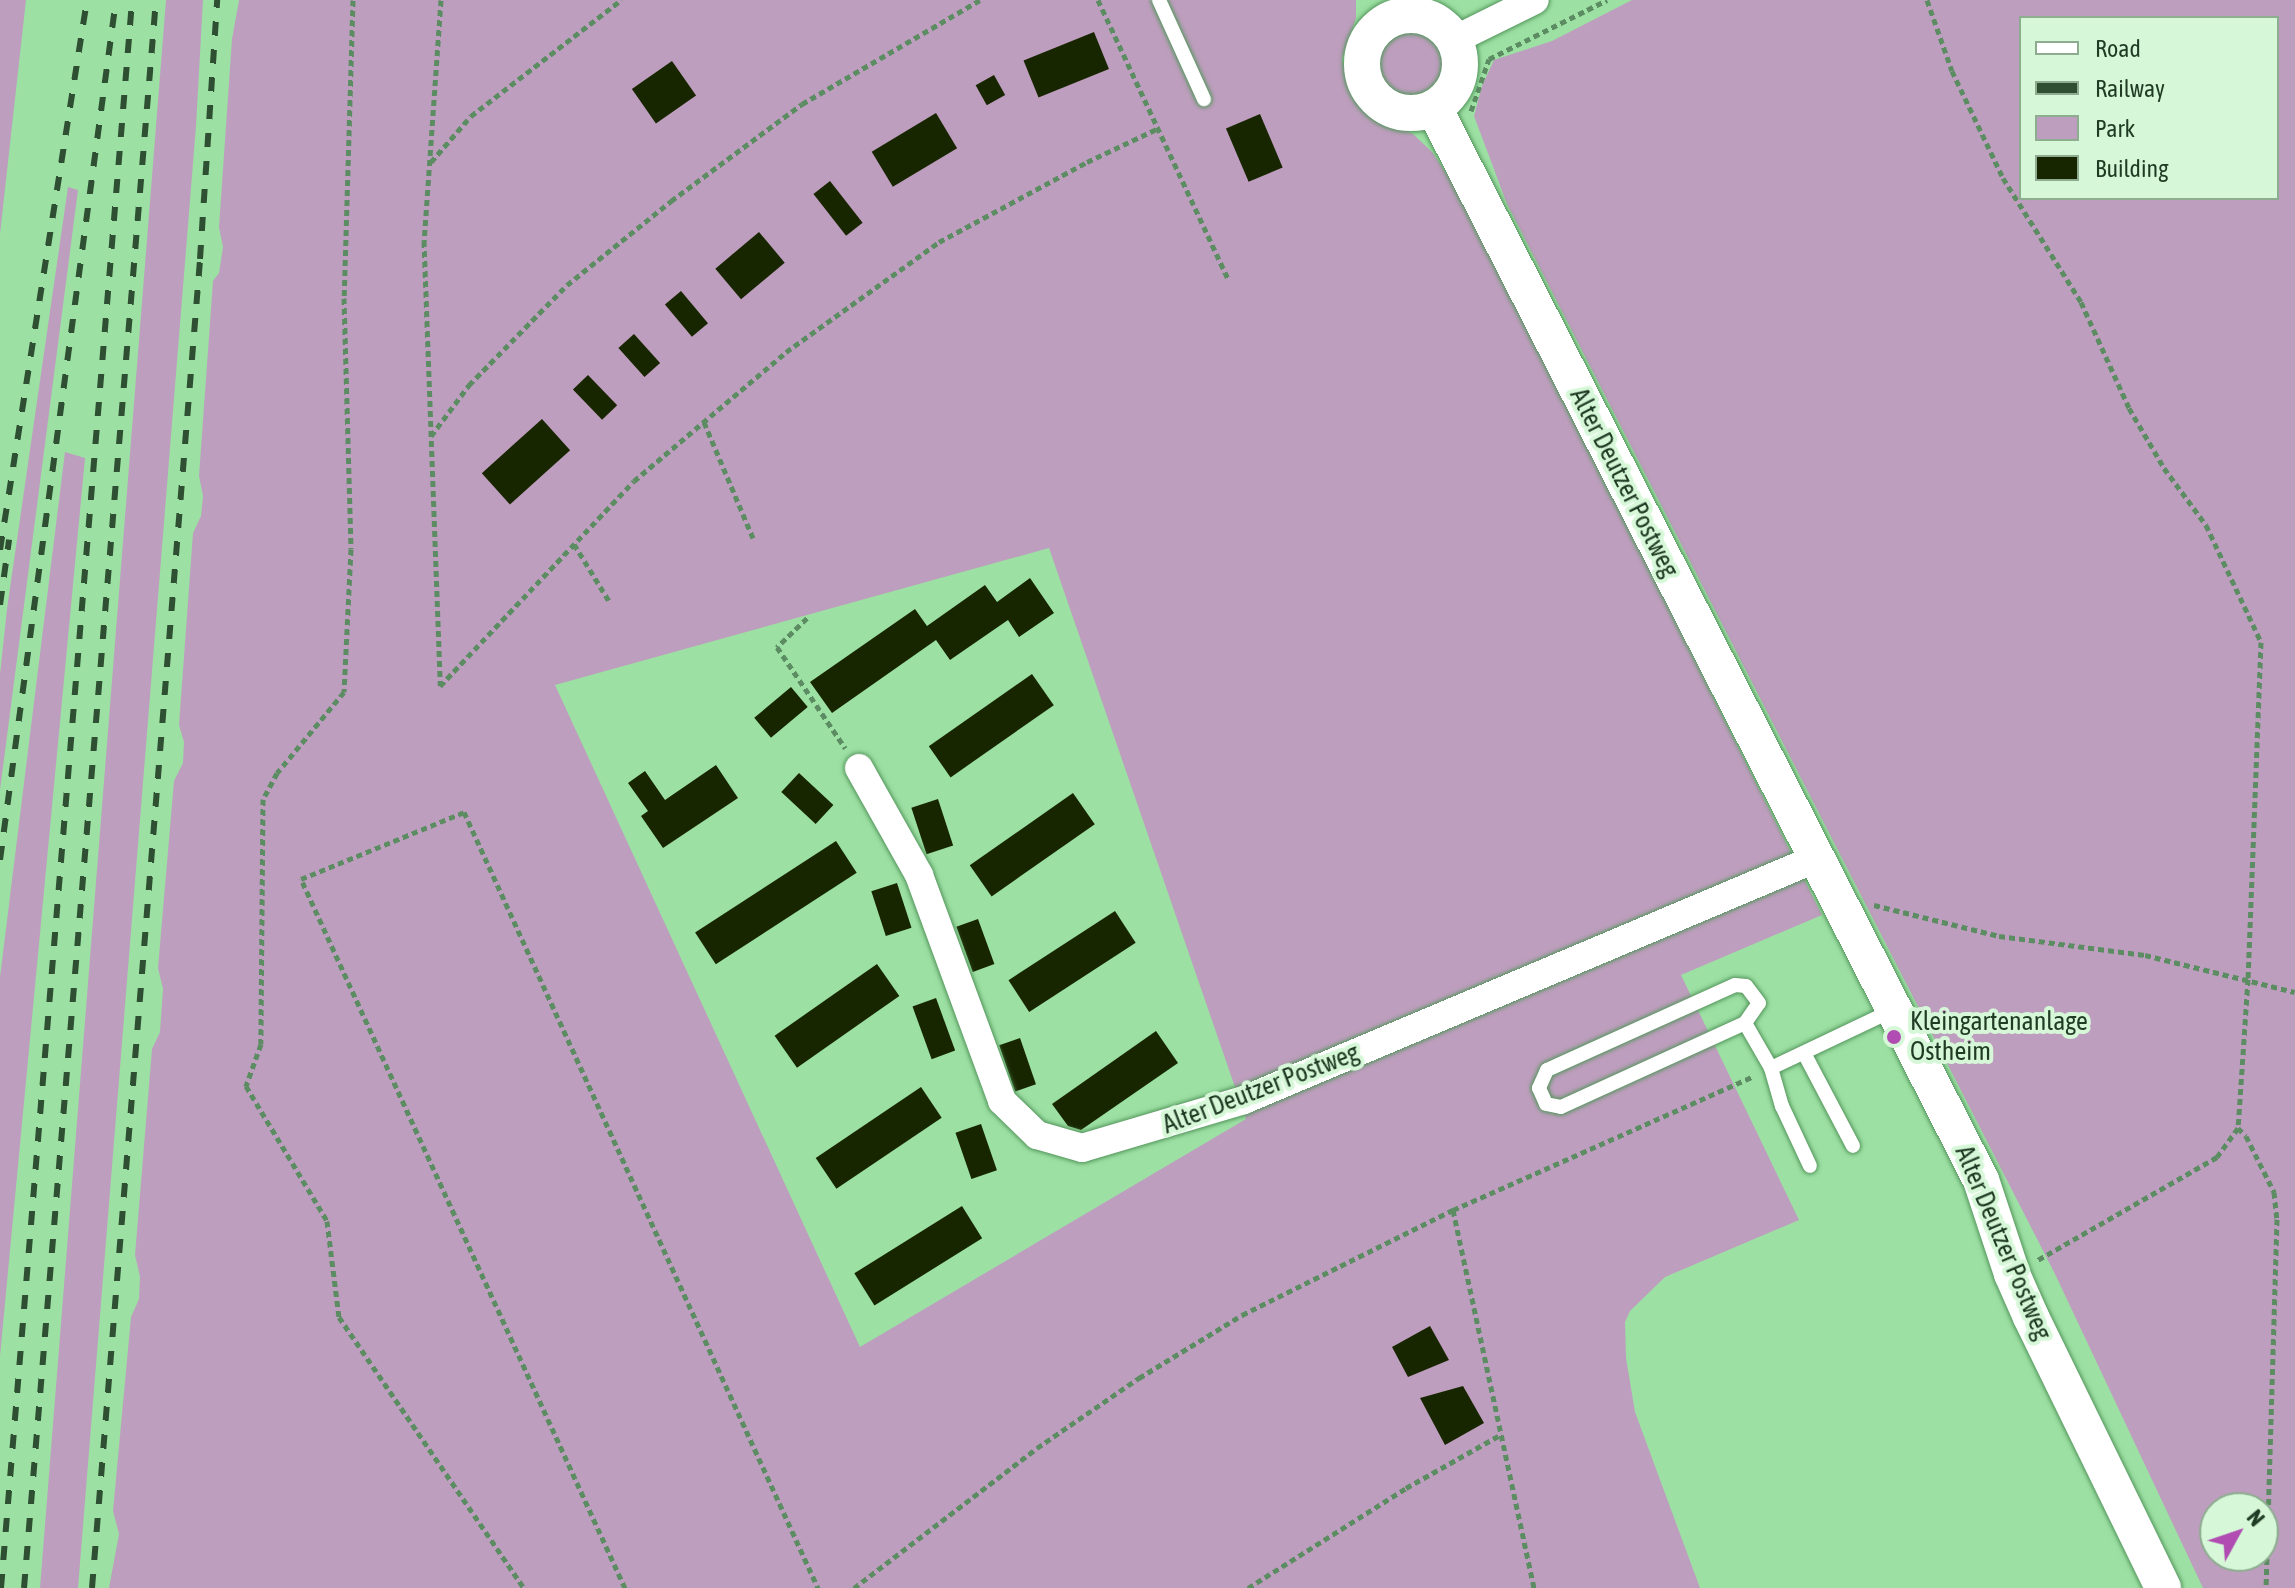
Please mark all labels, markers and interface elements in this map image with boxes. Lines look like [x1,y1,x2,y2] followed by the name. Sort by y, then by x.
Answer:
[2019,16,2279,200] legend
[2095,35,2141,62] text: Road
[2095,75,2165,102] text: Railway
[2095,115,2135,142] text: Park
[2095,155,2168,182] text: Building
[1563,383,1685,583] street label: Alter Deutzer Postweg
[1910,1006,2088,1068] place label: Kleingartenanlage Ostheim
[1885,1028,1903,1046] marker: Kleingartenanlage Ostheim
[1158,1037,1364,1141] street label: Alter Deutzer Postweg
[1948,1141,2058,1345] street label: Alter Deutzer Postweg
[2199,1492,2279,1572] north arrow
[2242,1505,2270,1531] text: N

